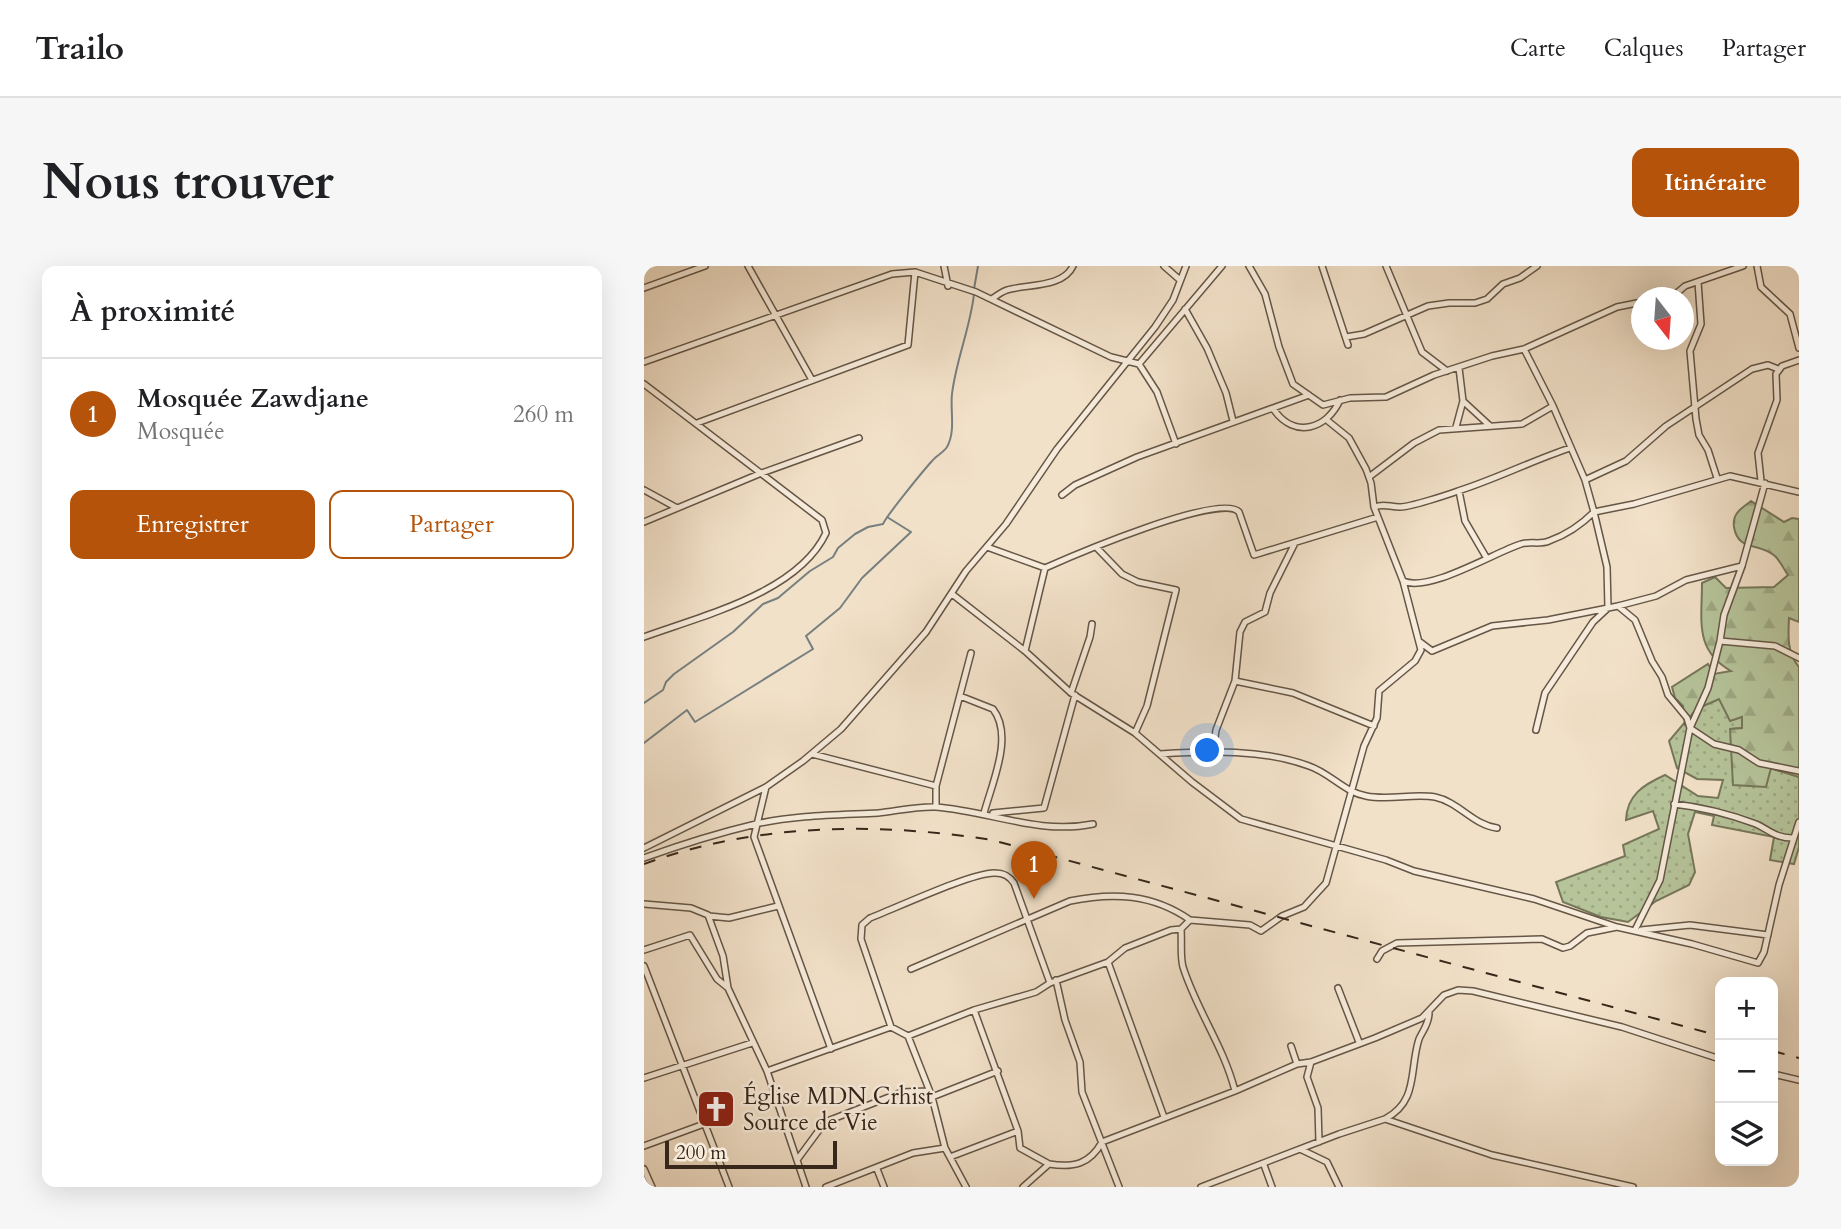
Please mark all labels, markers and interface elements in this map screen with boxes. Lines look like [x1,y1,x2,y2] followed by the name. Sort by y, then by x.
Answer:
[35,26,124,71] text: Trailo
[1510,32,1566,65] text: Carte
[1604,32,1684,65] text: Calques
[1722,32,1806,65] text: Partager
[1632,148,1799,217] button: Itinéraire
[42,149,334,216] text: Nous trouver
[1631,287,1694,350] north arrow
[70,291,235,332] text: À proximité
[137,381,369,416] text: Mosquée Zawdjane
[87,399,99,430] text: 1
[513,399,574,430] text: 260 m
[137,416,225,447] text: Mosquée
[70,490,315,559] button: Enregistrer
[329,490,574,559] button: Partager
[1190,733,1224,767] your location
[1011,841,1057,899] pin: 1
[1715,977,1778,1166] map controls
[1715,977,1778,1040] button: +
[1715,1040,1778,1103] button: −
[743,1081,933,1138] place label: Église MDN Crhist Source de Vie
[695,1088,737,1130] church icon: Église MDN Crhist Source de Vie
[1715,1103,1778,1166] button: layers
[665,1138,836,1170] scale bar
[676,1140,726,1166] text: 200 m

